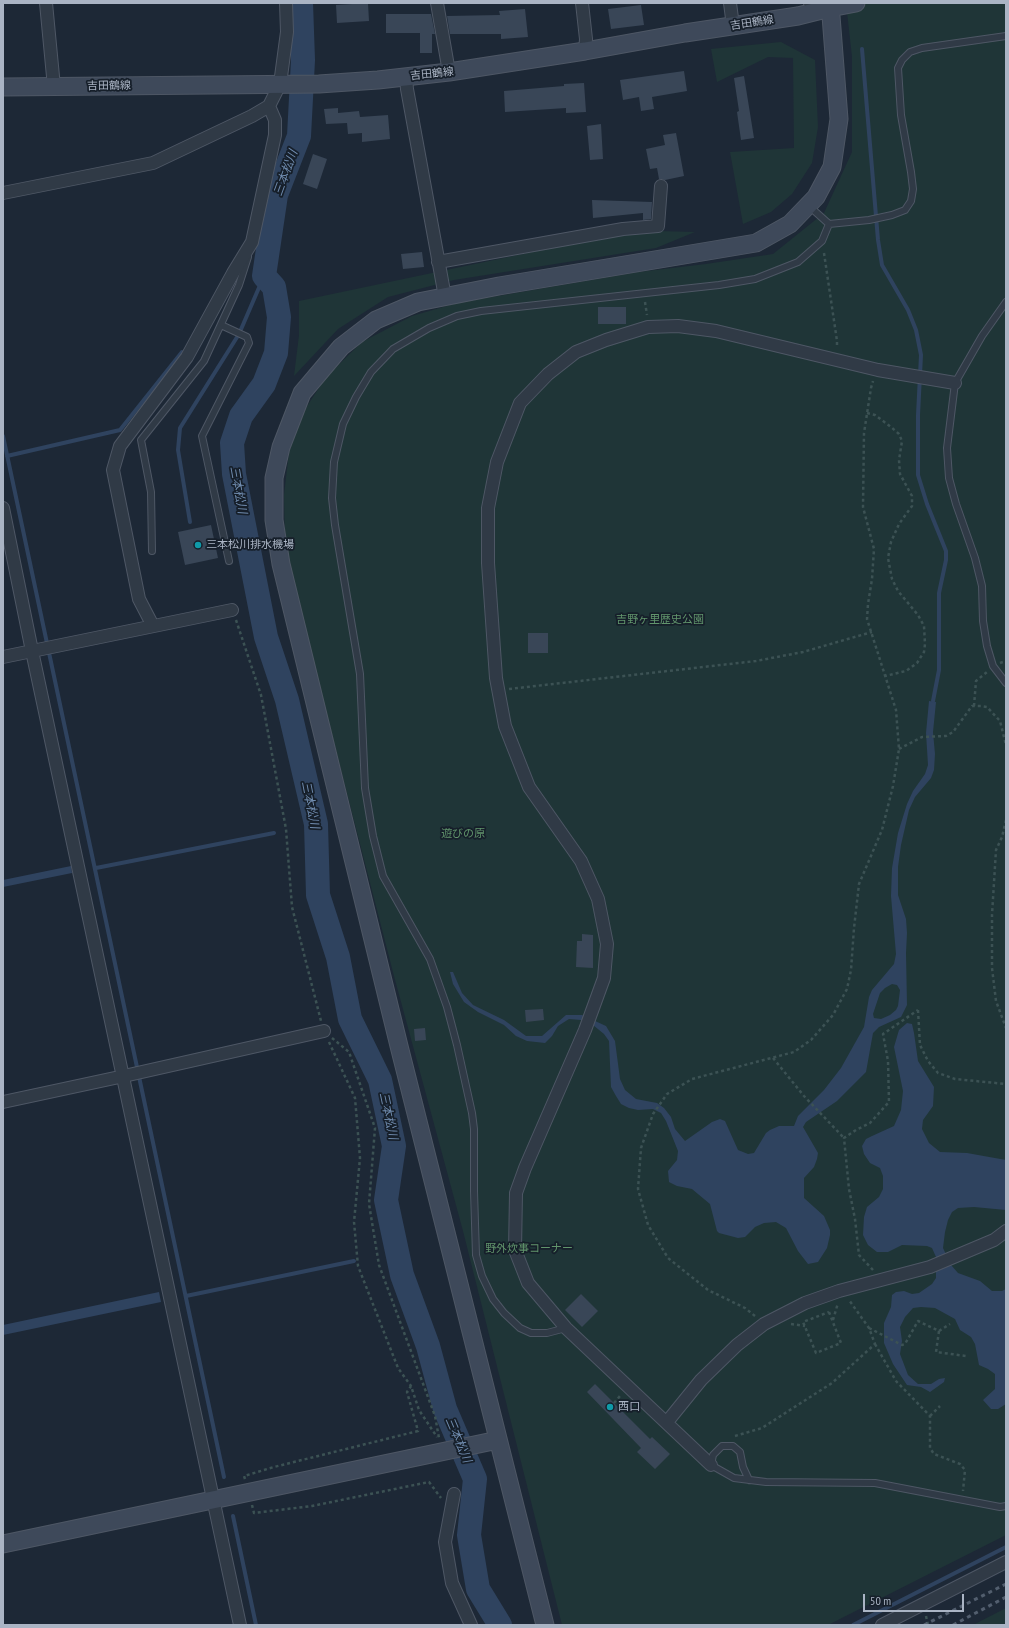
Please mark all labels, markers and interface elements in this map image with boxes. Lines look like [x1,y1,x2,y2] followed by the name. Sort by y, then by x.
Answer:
[729,13,775,33] street label: 吉田鶴線
[409,65,455,83] street label: 吉田鶴線
[87,79,131,93] street label: 吉田鶴線
[271,148,301,198] water label: 三本松川
[227,465,249,515] water label: 三本松川
[206,538,294,552] place label: 三本松川排水機場
[193,540,203,550] marker: 三本松川排水機場
[616,613,704,627] park label: 吉野ヶ里歴史公園
[298,780,322,830] water label: 三本松川
[441,827,485,841] park label: 遊びの原
[376,1091,400,1141] water label: 三本松川
[485,1242,573,1256] park label: 野外炊事コーナー
[618,1400,640,1414] place label: 西口
[605,1402,615,1412] marker: 西口
[442,1415,474,1465] water label: 三本松川
[865,1586,966,1612] scale bar
[870,1593,891,1608] text: 50 m

